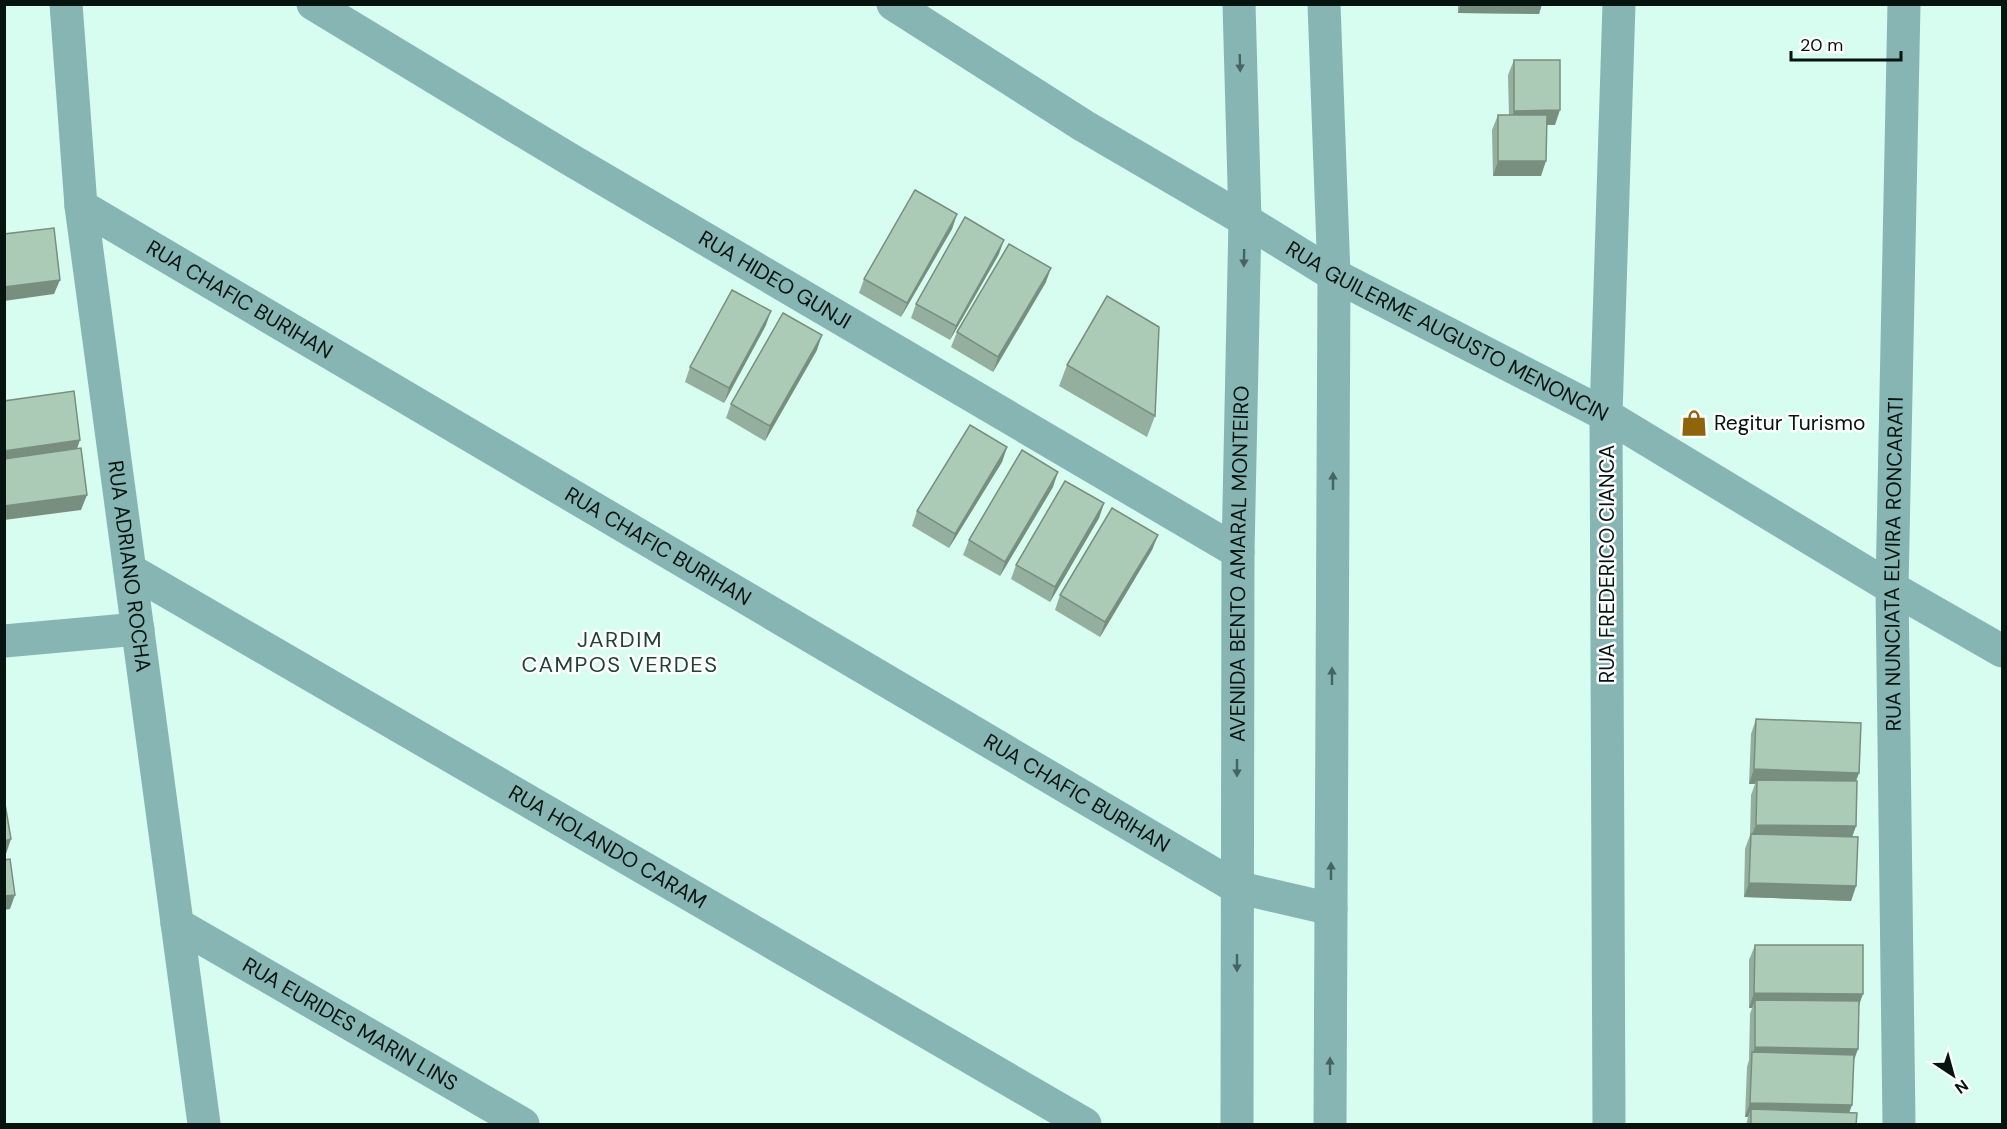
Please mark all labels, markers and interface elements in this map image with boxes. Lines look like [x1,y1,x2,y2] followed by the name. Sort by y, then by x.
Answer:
[1791,24,1900,62] scale bar
[1800,33,1843,57] text: 20 m
[1236,53,1245,72] one-way arrow
[694,224,856,336] street label: RUA HIDEO GUNJI
[141,234,338,365] street label: RUA CHAFIC BURIHAN
[1280,235,1613,428] street label: RUA GUILERME AUGUSTO MENONCIN
[1239,248,1249,267] one-way arrow
[1224,385,1256,742] street label: AVENIDA BENTO AMARAL MONTEIRO
[1878,396,1910,732] street label: RUA NUNCIATA ELVIRA RONCARATI
[1679,408,1709,438] shop icon: Regitur Turismo
[1714,409,1865,437] place label: Regitur Turismo
[1593,445,1621,683] street label: RUA FREDERICO CIANCA
[101,459,157,674] street label: RUA ADRIANO ROCHA
[1328,472,1338,491] one-way arrow
[560,480,757,612] street label: RUA CHAFIC BURIHAN
[522,625,718,679] district label: JARDIM CAMPOS VERDES
[1327,667,1337,686] one-way arrow
[978,727,1175,859] street label: RUA CHAFIC BURIHAN
[1232,758,1242,777] one-way arrow
[503,779,712,915] street label: RUA HOLANDO CARAM
[1326,862,1336,881] one-way arrow
[237,951,463,1097] street label: RUA EURIDES MARIN LINS
[1232,953,1241,972] one-way arrow
[1923,1045,1983,1105] north arrow
[1325,1057,1335,1076] one-way arrow
[1951,1075,1972,1099] text: N

